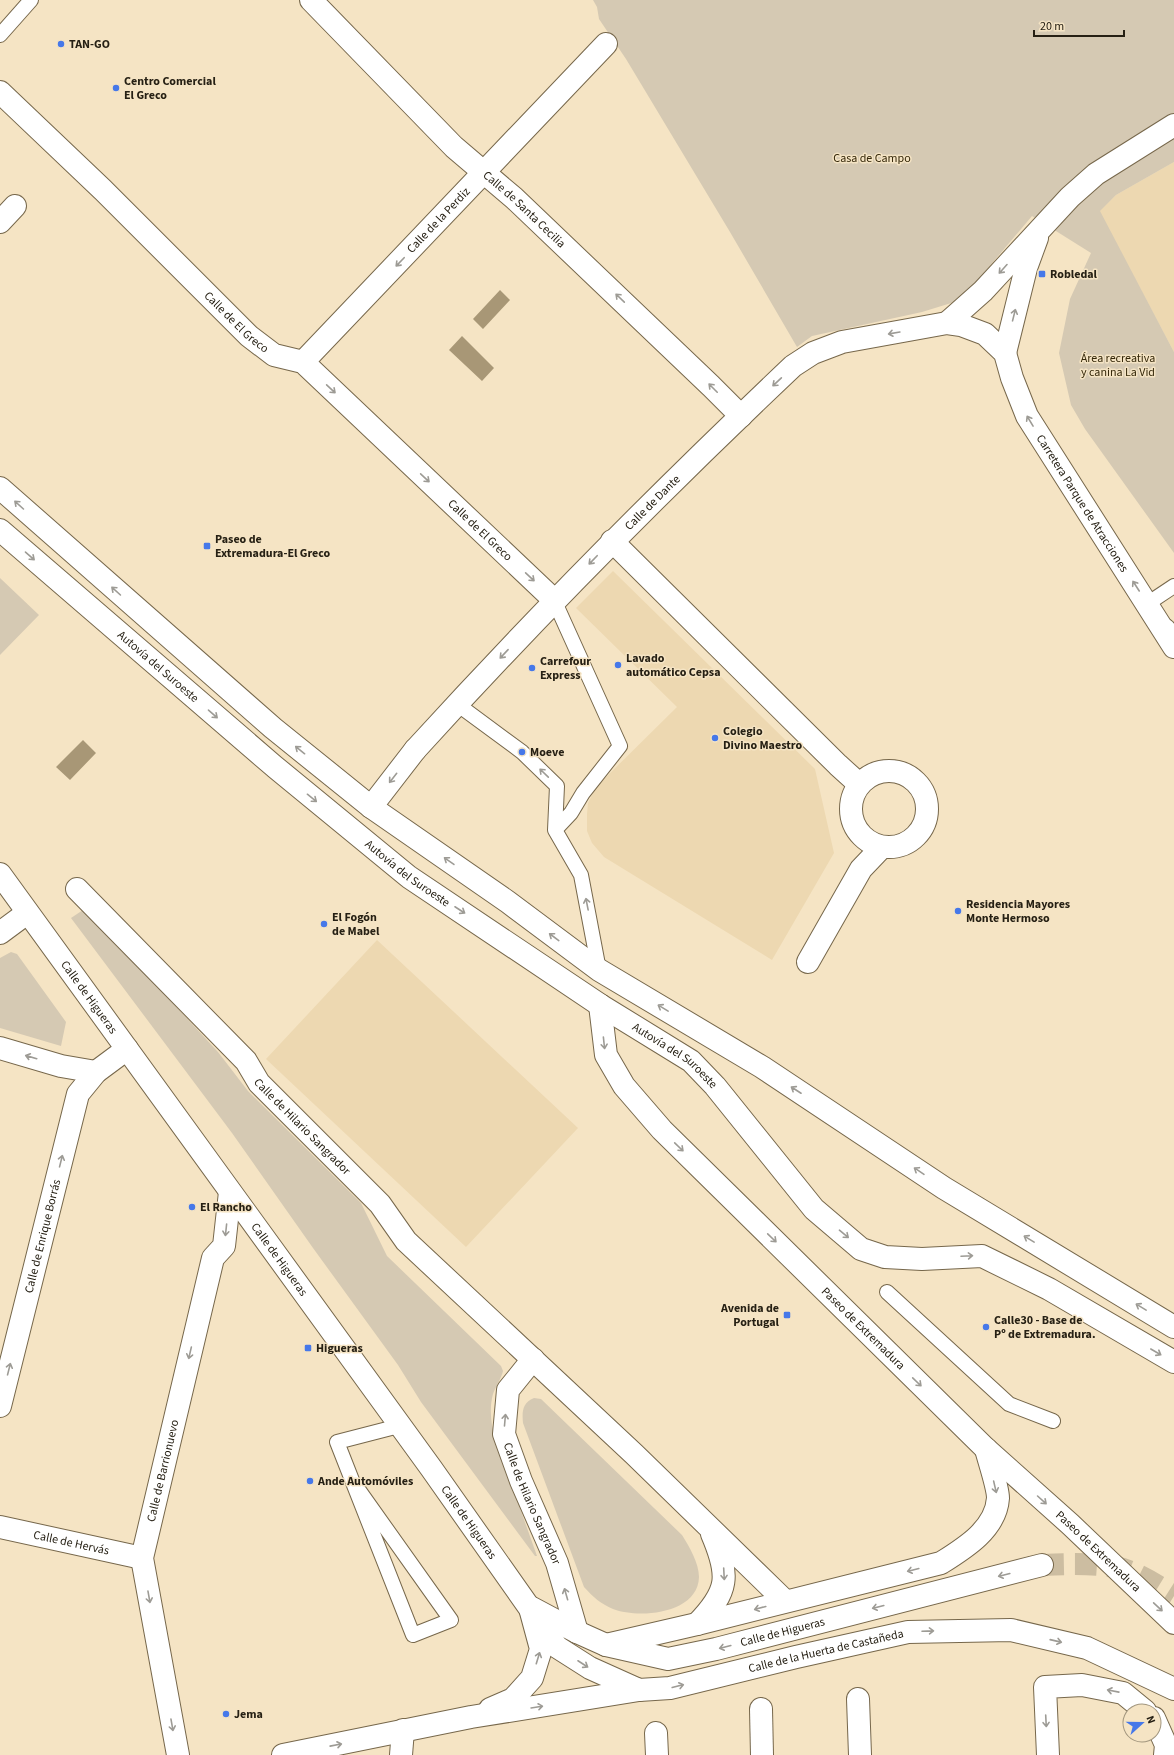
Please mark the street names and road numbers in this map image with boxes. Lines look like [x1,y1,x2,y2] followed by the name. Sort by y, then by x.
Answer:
[479,167,570,252] street label: Calle de Santa Cecilia
[403,183,474,257] street label: Calle de la Perdiz
[200,287,272,357] street label: Calle de El Greco
[1032,431,1133,575] street label: Carretera Parque de Atracciones
[621,471,684,534] street label: Calle de Dante
[444,495,516,565] street label: Calle de El Greco
[114,627,203,706] street label: Autovía del Suroeste
[361,836,454,911] street label: Autovía del Suroeste
[57,957,122,1037] street label: Calle de Higueras
[629,1018,721,1092] street label: Autovía del Suroeste
[250,1075,355,1179] street label: Calle de Hilario Sangrador
[20,1178,65,1295] street label: Calle de Enrique Borrás
[247,1219,312,1299] street label: Calle de Higueras
[818,1283,909,1373] street label: Paseo de Extremadura
[142,1418,183,1524] street label: Calle de Barrionuevo
[499,1440,565,1568] street label: Calle de Hilario Sangrador
[437,1482,501,1562] street label: Calle de Higueras
[1052,1507,1145,1596] street label: Paseo de Extremadura
[32,1526,111,1559] street label: Calle de Hervás
[738,1613,827,1651] street label: Calle de Higueras
[747,1625,905,1677] street label: Calle de la Huerta de Castañeda

